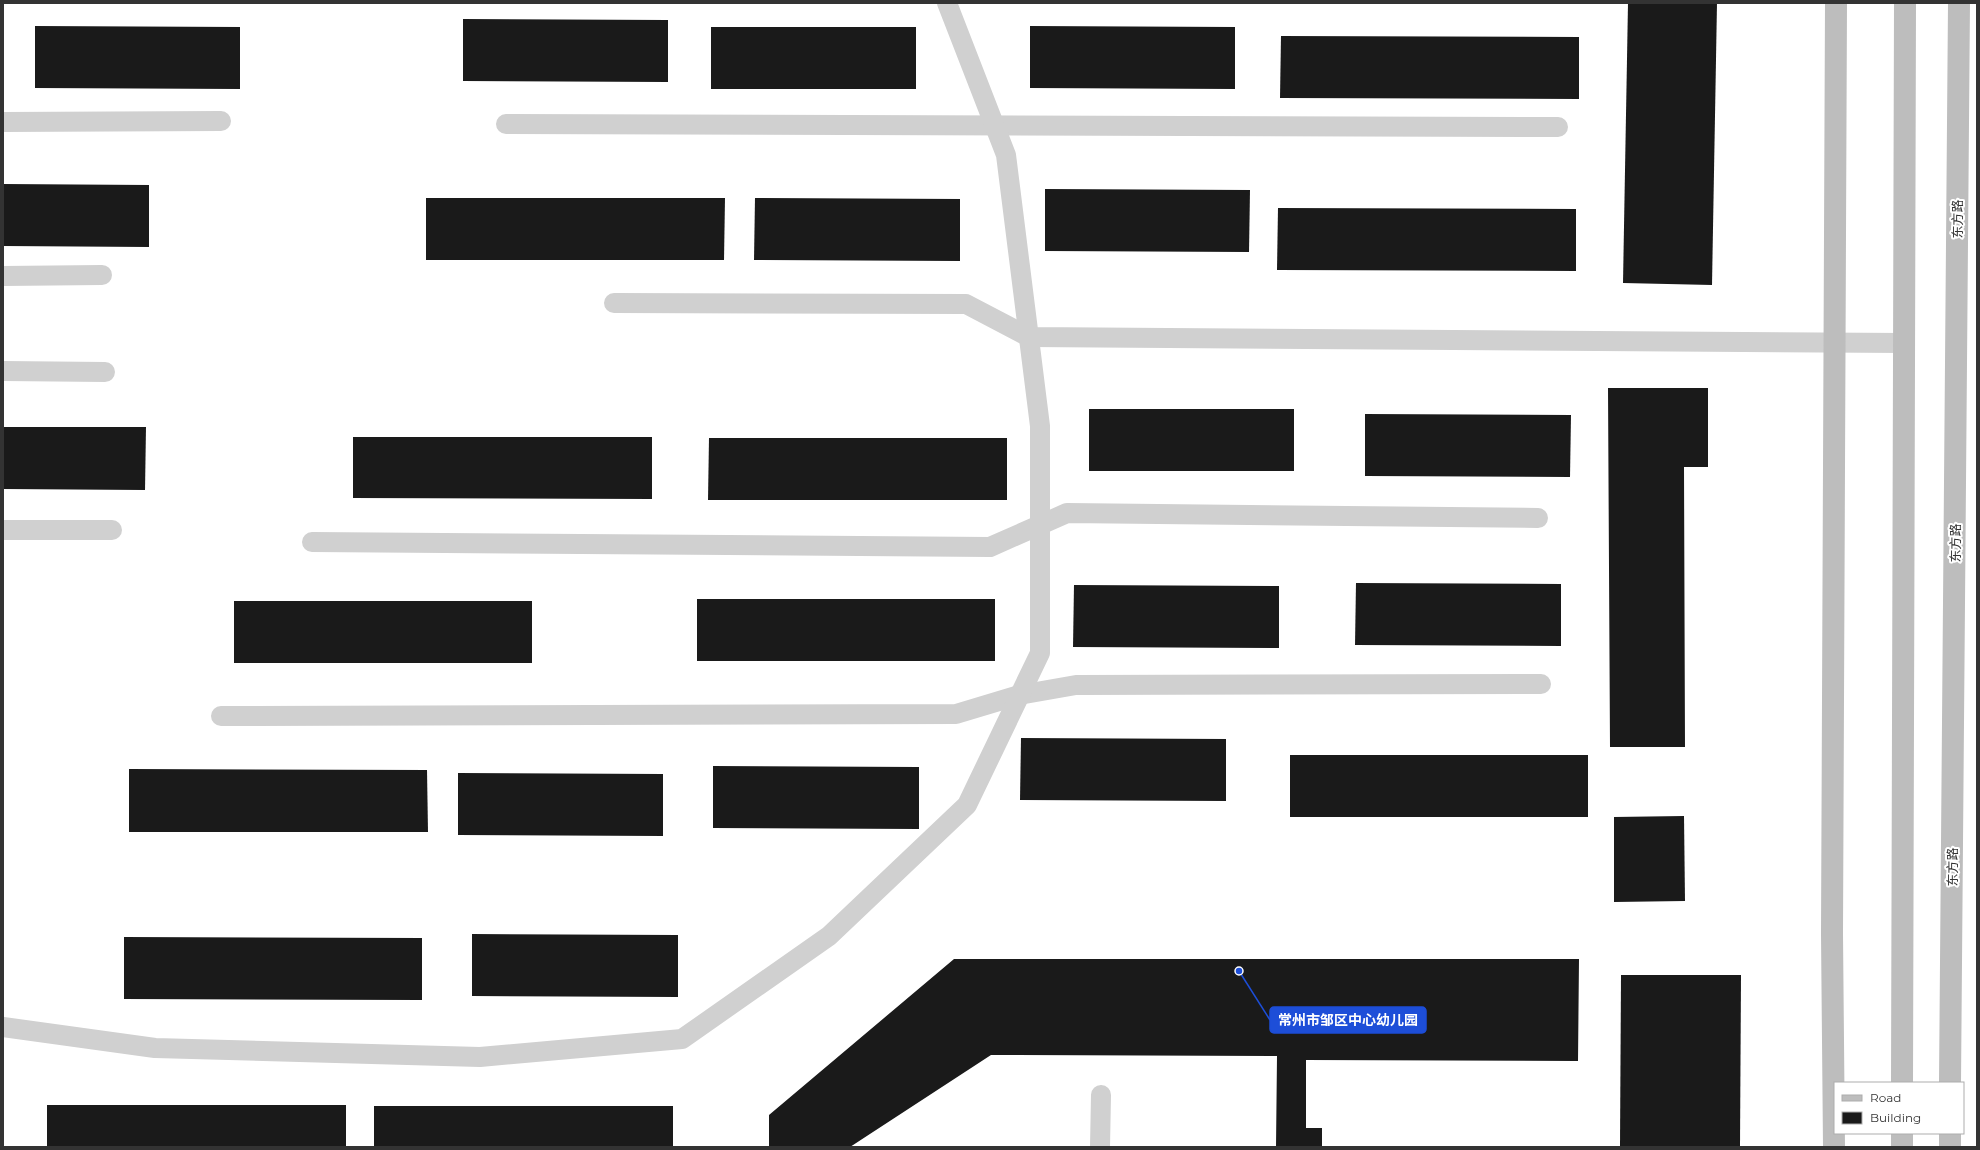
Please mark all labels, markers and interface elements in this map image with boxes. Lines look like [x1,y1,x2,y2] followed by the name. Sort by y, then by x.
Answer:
[1949,199,1965,239] street label: 东方路
[1947,523,1963,563] street label: 东方路
[1944,847,1960,887] street label: 东方路
[1270,1007,1426,1033] callout: 常州市邹区中心幼儿园
[1278,1011,1418,1029] text: 常州市邹区中心幼儿园
[1834,1082,1964,1134] legend
[1870,1090,1901,1105] text: Road
[1870,1110,1921,1125] text: Building

